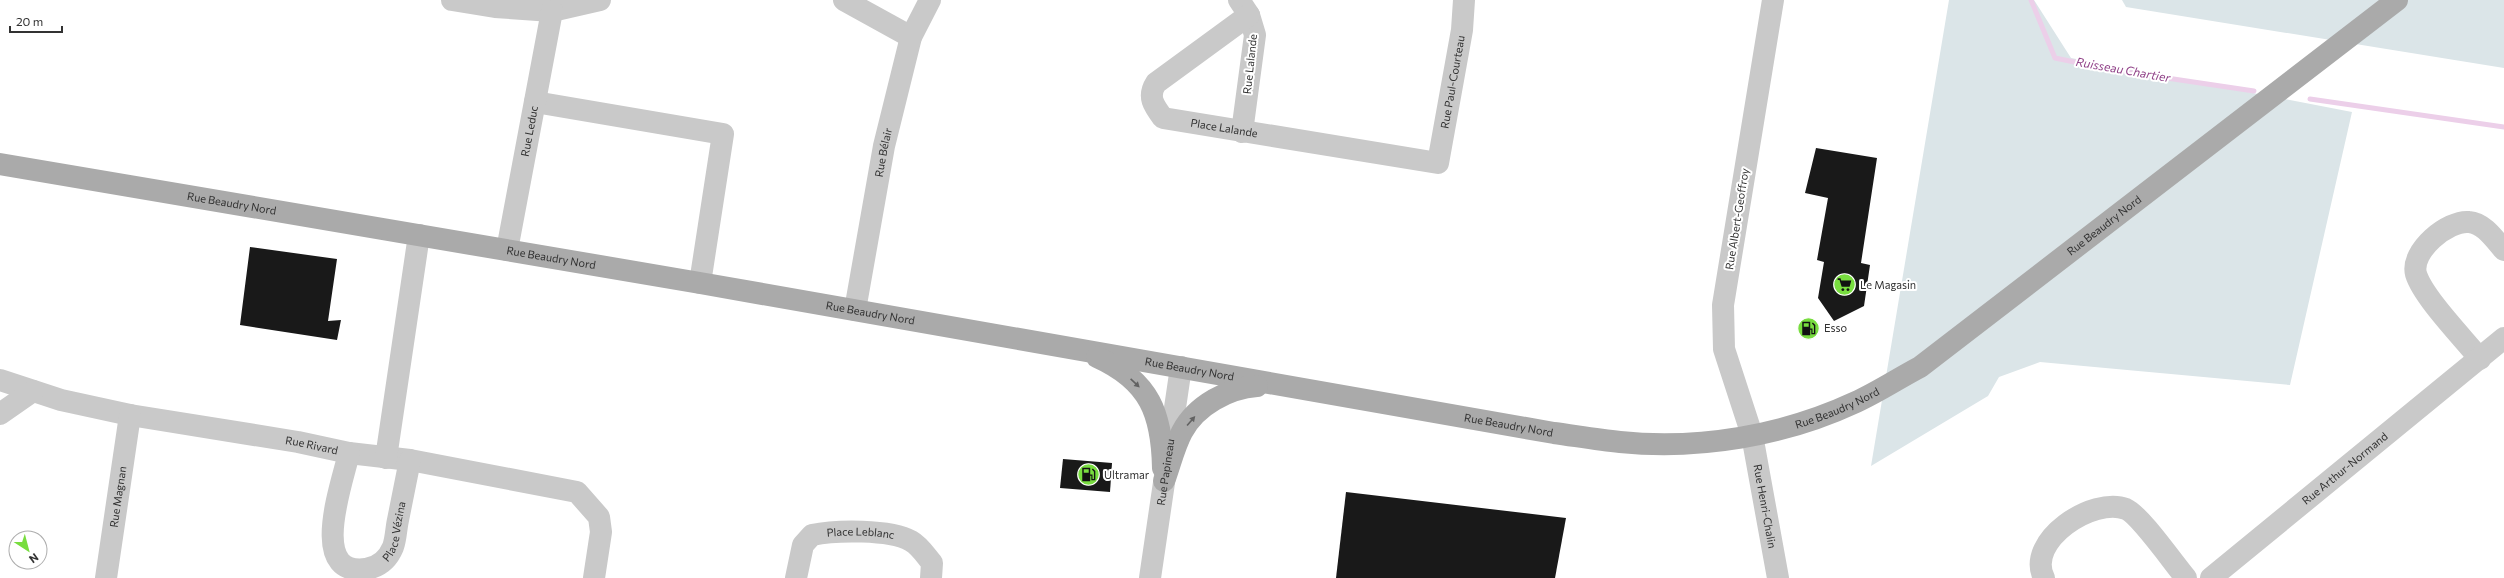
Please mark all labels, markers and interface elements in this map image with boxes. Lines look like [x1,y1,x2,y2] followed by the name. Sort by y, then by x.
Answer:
[10,8,62,34] scale bar
[16,14,43,28] text: 20 m
[1240,33,1259,95] street label: Rue Lalande
[1437,34,1467,130] street label: Rue Paul-Courteau
[2075,54,2173,84] water label: Ruisseau Chartier
[518,104,540,157] street label: Rue Leduc
[1190,116,1259,139] street label: Place Lalande
[872,126,894,178] street label: Rue Bélair
[1722,167,1751,271] street label: Rue Albert-Geoffroy
[186,189,277,217] street label: Rue Beaudry Nord
[2064,192,2143,258] street label: Rue Beaudry Nord
[506,243,597,271] street label: Rue Beaudry Nord
[1831,272,1857,298] supermarket icon: Le Magasin
[1860,278,1916,291] place label: Le Magasin
[825,298,916,327] street label: Rue Beaudry Nord
[1795,315,1821,341] fuel station icon: Esso
[1824,321,1847,334] place label: Esso
[1144,354,1235,383] street label: Rue Beaudry Nord
[1129,378,1140,387] one-way arrow
[1793,384,1881,431] street label: Rue Beaudry Nord
[1463,410,1554,439] street label: Rue Beaudry Nord
[1186,416,1196,426] one-way arrow
[2299,429,2390,507] street label: Rue Arthur-Normand
[285,433,339,456] street label: Rue Rivard
[1154,438,1176,506] street label: Rue Papineau
[1075,462,1101,488] fuel station icon: Ultramar
[1751,463,1779,549] street label: Rue Henri-Chalin
[107,465,128,528] street label: Rue Magnan
[1104,468,1150,481] place label: Ultramar
[379,500,408,564] street label: Place Vézina
[826,524,896,541] street label: Place Leblanc
[8,530,48,570] north arrow
[27,551,41,566] text: N

